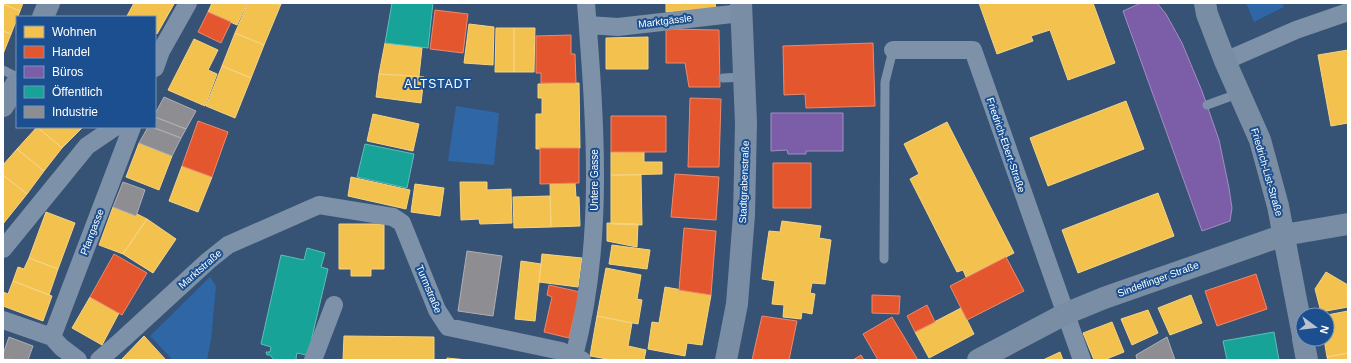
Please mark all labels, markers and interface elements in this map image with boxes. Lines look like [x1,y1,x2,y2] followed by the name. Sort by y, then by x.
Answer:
[638,12,693,30] street label: Marktgässle
[16,16,156,128] legend
[52,25,96,39] text: Wohnen
[52,45,90,59] text: Handel
[52,65,83,79] text: Büros
[404,77,472,91] district label: ALTSTADT
[52,85,102,99] text: Öffentlich
[985,96,1028,194] street label: Friedrich-Ebert-Straße
[52,105,98,119] text: Industrie
[1249,127,1285,218] street label: Friedrich-List-Straße
[737,140,751,224] street label: Stadtgrabenstraße
[589,149,600,211] street label: Untere Gasse
[78,207,106,257] street label: Pfarrgasse
[176,247,224,291] street label: Marktstraße
[1116,259,1201,299] street label: Sindelfinger Straße
[414,263,444,315] street label: Turmstraße
[1295,307,1335,347] north arrow
[1318,324,1331,335] text: N

